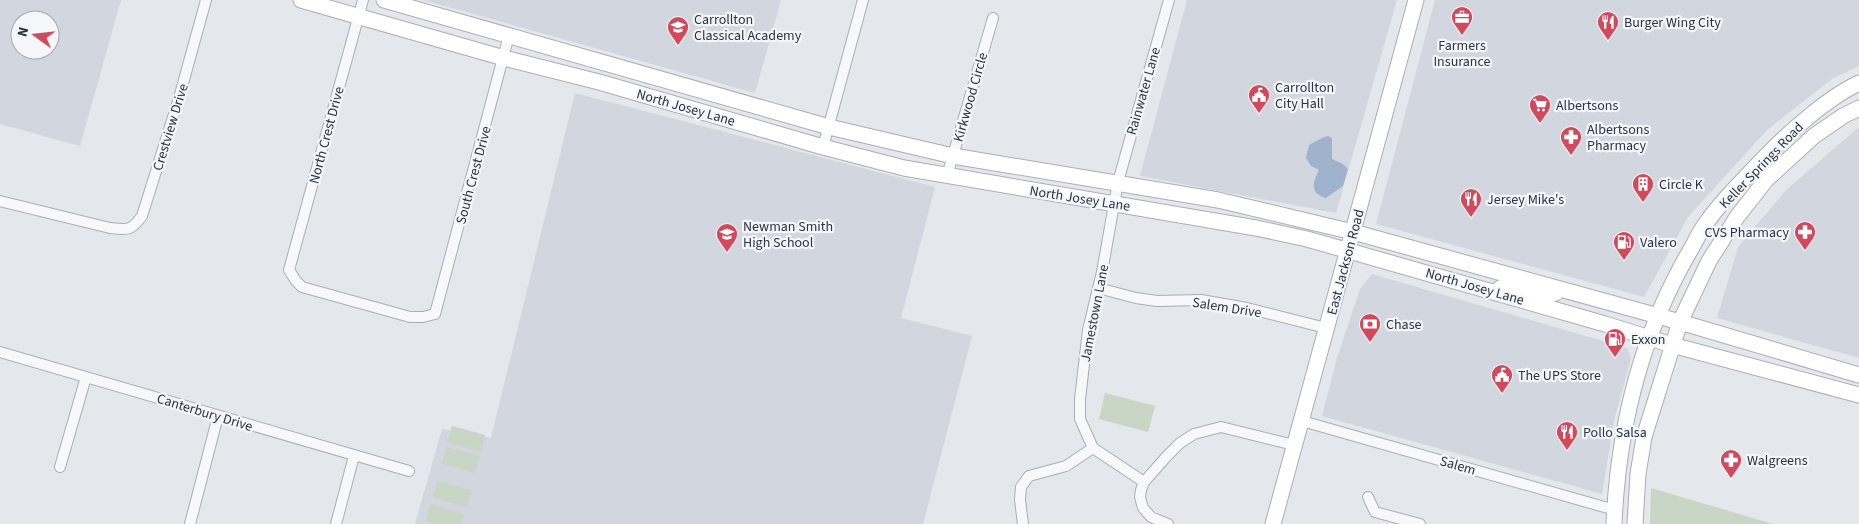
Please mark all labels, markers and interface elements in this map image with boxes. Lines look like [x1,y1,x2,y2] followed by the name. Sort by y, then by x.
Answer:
[1450,5,1474,36] office icon: Farmers Insurance
[10,10,60,60] north arrow
[694,10,802,46] place label: Carrollton Classical Academy
[1596,10,1620,41] restaurant icon: Burger Wing City
[1624,13,1721,33] place label: Burger Wing City
[666,15,690,46] school or university icon: Carrollton Classical Academy
[13,25,34,39] text: N
[1433,36,1491,72] place label: Farmers Insurance
[1122,45,1166,138] street label: Rainwater Lane
[949,50,993,144] street label: Kirkwood Circle
[1275,78,1334,114] place label: Carrollton City Hall
[148,81,194,173] street label: Crestview Drive
[1247,83,1271,114] public building icon: Carrollton City Hall
[304,84,350,186] street label: North Crest Drive
[634,84,737,132] street label: North Josey Lane
[1528,93,1552,124] supermarket icon: Albertsons
[1556,96,1618,116] place label: Albertsons
[1715,118,1808,214] street label: Keller Springs Road
[1587,120,1649,156] place label: Albertsons Pharmacy
[451,124,497,227] street label: South Crest Drive
[1559,125,1583,156] pharmacy icon: Albertsons Pharmacy
[1631,172,1655,203] building icon: Circle K
[1659,175,1704,195] place label: Circle K
[1028,181,1132,217] street label: North Josey Lane
[1459,187,1483,218] restaurant icon: Jersey Mike's
[1487,190,1564,210] place label: Jersey Mike's
[1322,207,1370,317] street label: East Jackson Road
[743,217,833,253] place label: Newman Smith High School
[1793,220,1817,251] pharmacy icon: CVS Pharmacy
[715,222,739,253] school or university icon: Newman Smith High School
[1705,223,1789,243] place label: CVS Pharmacy
[1612,230,1636,261] fuel station icon: Valero
[1640,233,1677,253] place label: Valero
[1076,263,1114,364] street label: Jamestown Lane
[1423,263,1526,311] street label: North Josey Lane
[1191,293,1263,323] street label: Salem Drive
[1358,312,1382,343] bank icon: Chase
[1386,315,1422,335] place label: Chase
[1603,327,1627,358] fuel station icon: Exxon
[1631,330,1665,350] place label: Exxon
[1490,363,1514,394] public building icon: The UPS Store
[1518,366,1601,386] place label: The UPS Store
[154,389,255,437] street label: Canterbury Drive
[1555,420,1579,451] restaurant icon: Pollo Salsa
[1583,423,1647,443] place label: Pollo Salsa
[1719,448,1743,479] pharmacy icon: Walgreens
[1437,451,1478,481] street label: Salem
[1747,451,1808,471] place label: Walgreens

